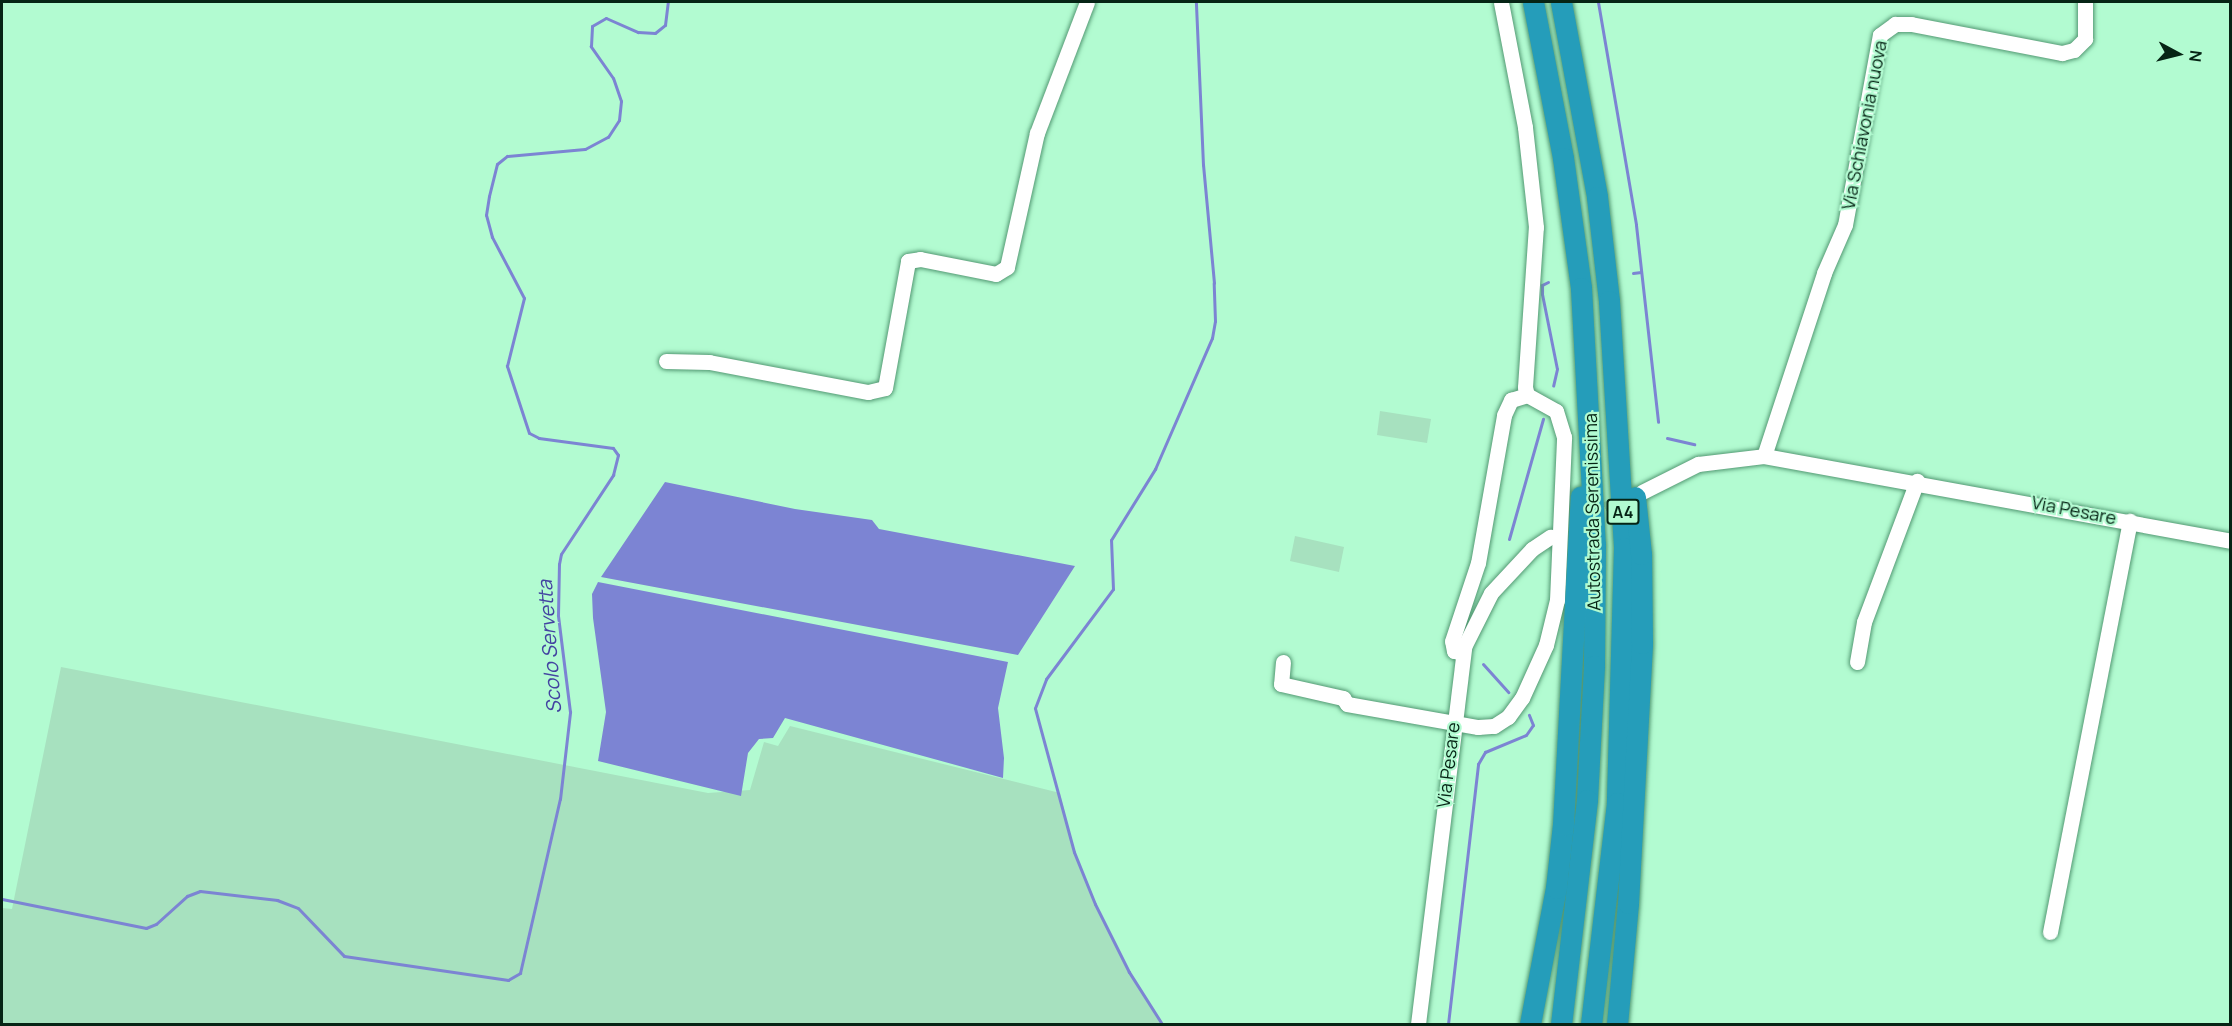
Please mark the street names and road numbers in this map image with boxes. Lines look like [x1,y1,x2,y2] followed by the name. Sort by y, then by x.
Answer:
[1837,38,1891,212] street label: Via Schiavonia nuova
[1579,413,1605,611] street label: Autostrada Serenissima
[2030,491,2118,529] street label: Via Pesare
[1606,499,1640,525] road number: A4
[1432,721,1464,809] street label: Via Pesare

